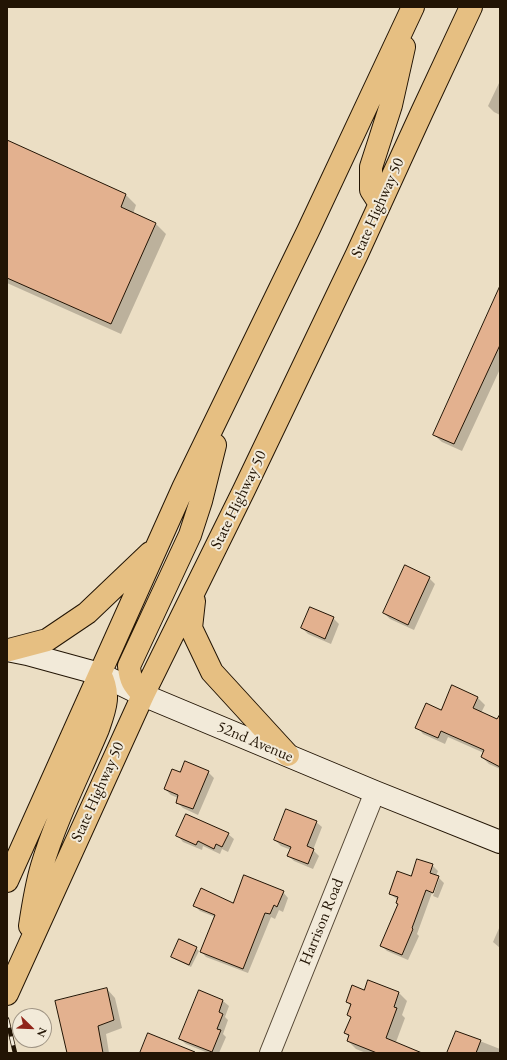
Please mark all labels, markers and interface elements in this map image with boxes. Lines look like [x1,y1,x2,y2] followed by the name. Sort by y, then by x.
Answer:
[347,155,409,261] street label: State Highway 50
[207,447,271,553] street label: State Highway 50
[214,717,296,767] street label: 52nd Avenue
[67,739,129,845] street label: State Highway 50
[296,876,348,968] street label: Harrison Road
[12,1008,52,1048] north arrow
[34,1025,50,1039] text: N

